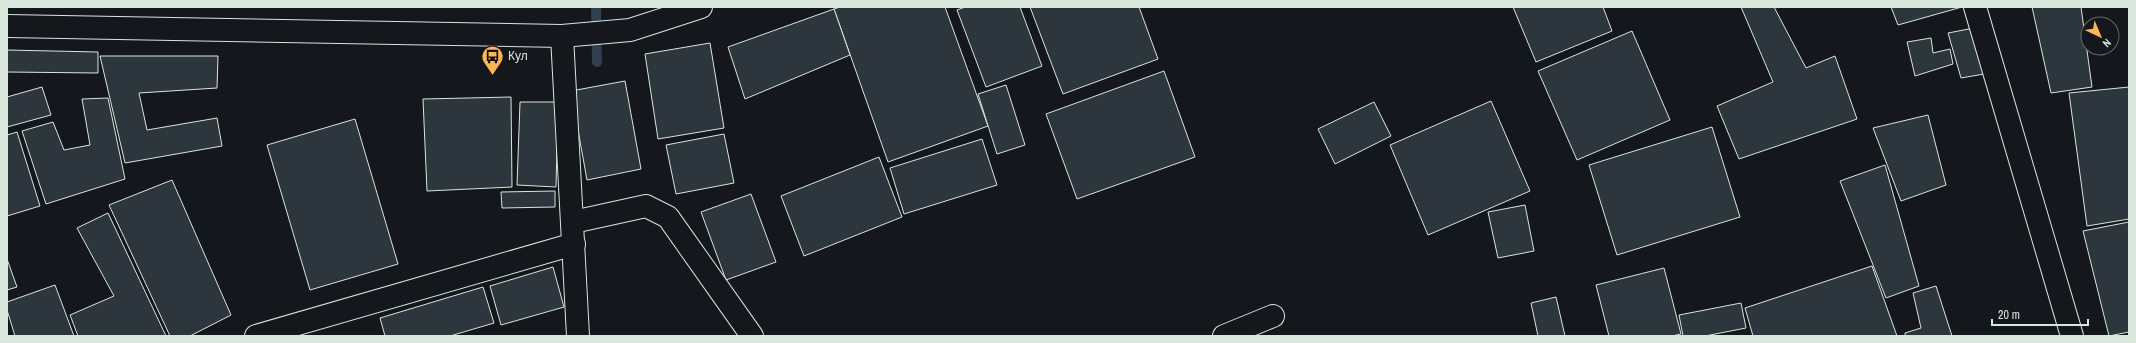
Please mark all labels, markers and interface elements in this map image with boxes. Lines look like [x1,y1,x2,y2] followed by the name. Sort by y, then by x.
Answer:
[2080,16,2120,56] north arrow
[2100,36,2114,50] text: N
[479,43,505,76] bus stop icon: Кул
[508,48,528,64] place label: Кул
[1992,301,2088,327] scale bar
[1998,307,2020,323] text: 20 m

